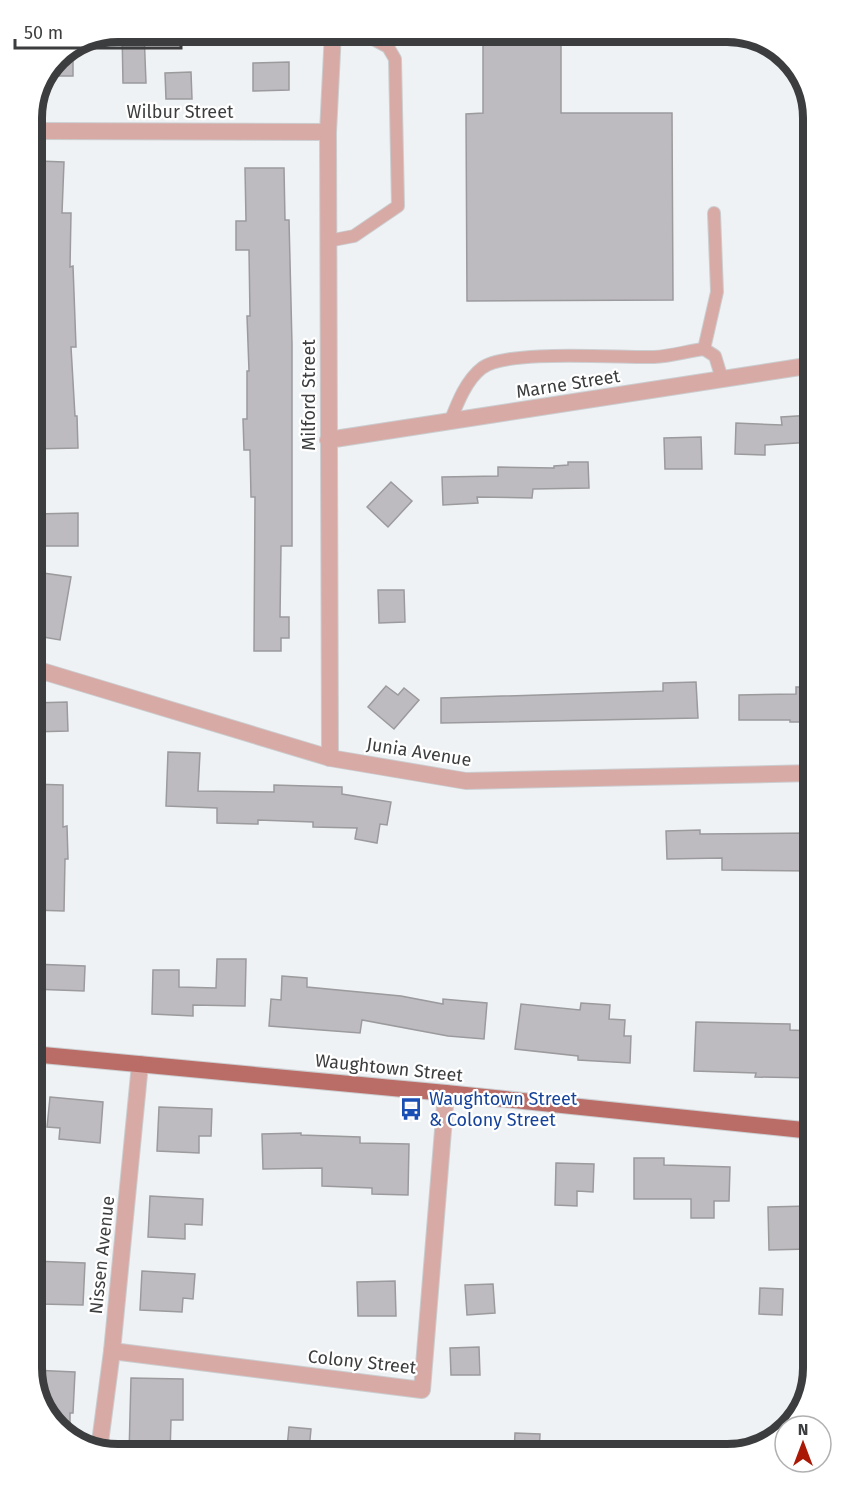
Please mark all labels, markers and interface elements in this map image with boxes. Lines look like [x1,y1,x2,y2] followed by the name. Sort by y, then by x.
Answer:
[15,12,182,50] scale bar
[24,22,63,44] text: 50 m
[127,101,234,123] street label: Wilbur Street
[298,339,320,451] street label: Milford Street
[515,365,622,403] street label: Marne Street
[365,733,473,771] street label: Junia Avenue
[314,1049,464,1087] street label: Waughtown Street
[429,1088,578,1131] place label: Waughtown Street & Colony Street
[398,1096,424,1122] bus stop icon: Waughtown Street & Colony Street
[85,1195,119,1315] street label: Nissen Avenue
[307,1345,418,1379] street label: Colony Street
[773,1414,833,1474] north arrow
[798,1420,808,1439] text: N

